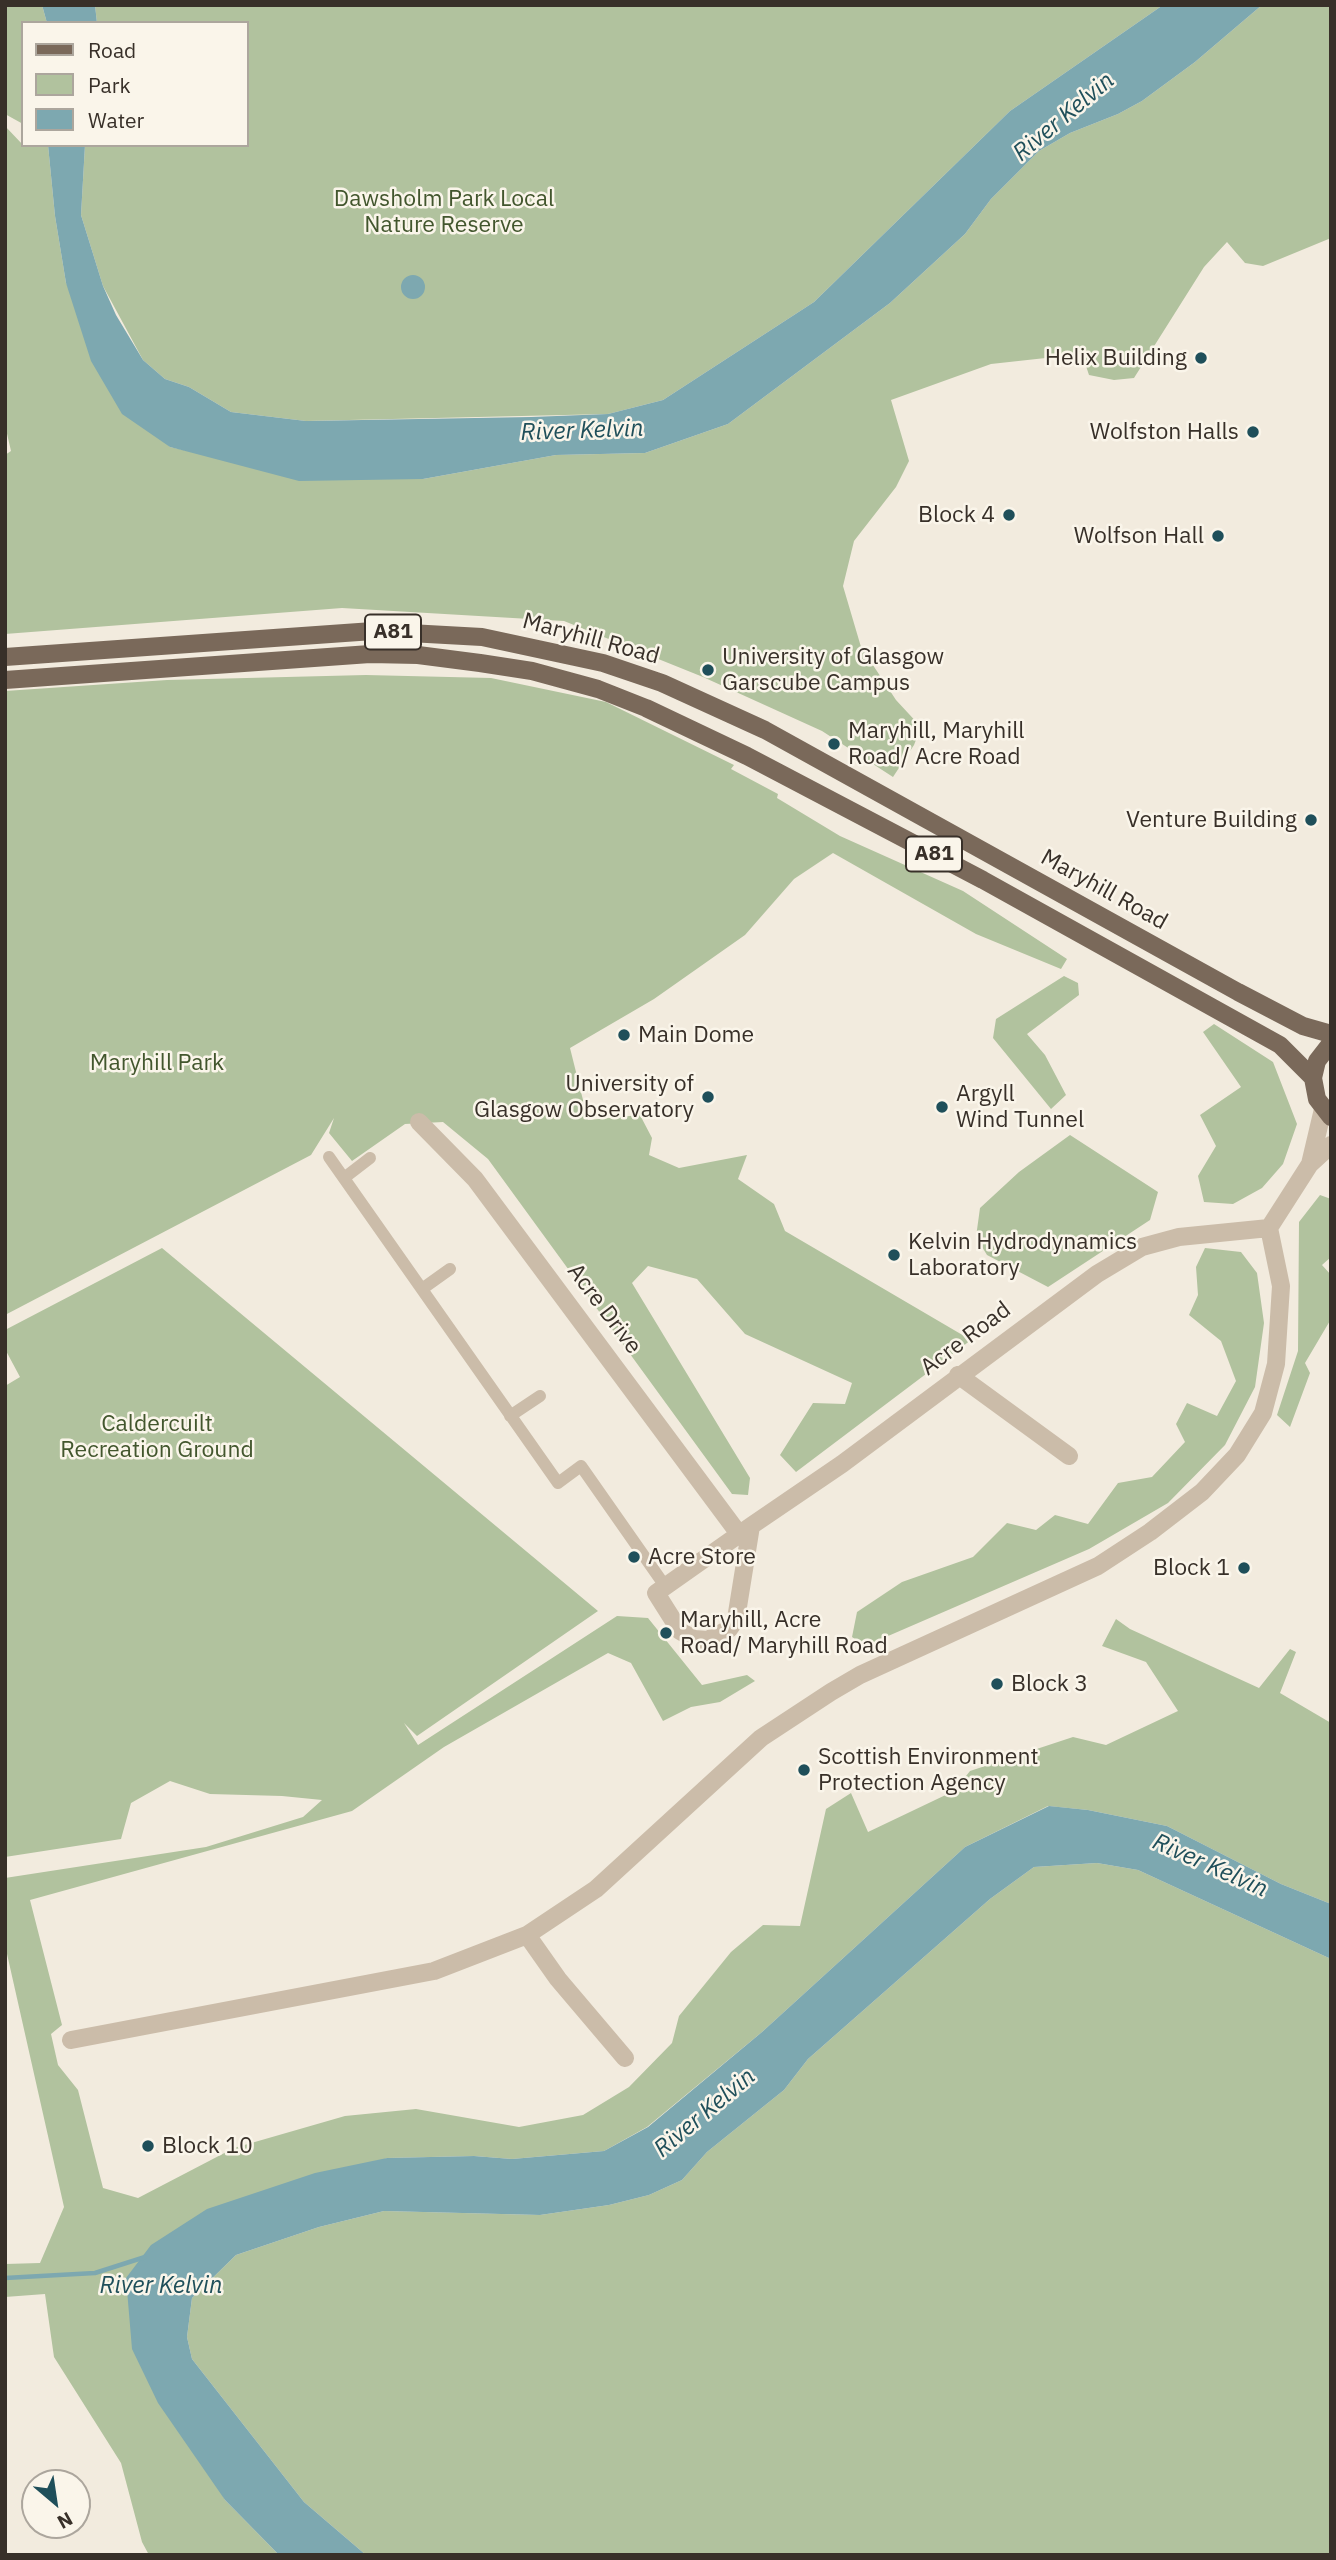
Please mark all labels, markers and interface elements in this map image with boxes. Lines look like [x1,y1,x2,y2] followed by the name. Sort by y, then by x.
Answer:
[21,21,248,147] legend
[88,36,136,64] text: Road
[1008,66,1120,168] water label: River Kelvin
[88,71,131,99] text: Park
[88,106,144,134] text: Water
[334,185,554,239] park label: Dawsholm Park Local Nature Reserve
[1045,344,1187,372] place label: Helix Building
[1193,350,1209,366] marker: Helix Building
[520,414,644,448] water label: River Kelvin
[1090,418,1239,446] place label: Wolfston Halls
[1245,424,1261,440] marker: Wolfston Halls
[918,501,995,529] place label: Block 4
[1001,507,1017,523] marker: Block 4
[1074,522,1204,550] place label: Wolfson Hall
[1210,528,1226,544] marker: Wolfson Hall
[520,607,662,671] street label: Maryhill Road
[365,614,421,650] road number: A81
[722,643,944,697] place label: University of Glasgow Garscube Campus
[700,662,716,678] marker: University of Glasgow Garscube Campus
[848,717,1025,771] place label: Maryhill, Maryhill Road/ Acre Road
[826,736,842,752] marker: Maryhill, Maryhill Road/ Acre Road
[1126,806,1297,834] place label: Venture Building
[1303,812,1319,828] marker: Venture Building
[906,836,962,872] road number: A81
[1036,844,1172,936] street label: Maryhill Road
[638,1021,754,1049] place label: Main Dome
[616,1027,632,1043] marker: Main Dome
[90,1049,224,1077] park label: Maryhill Park
[474,1070,694,1124] place label: University of Glasgow Observatory
[956,1080,1084,1134] place label: Argyll Wind Tunnel
[700,1089,716,1105] marker: University of Glasgow Observatory
[934,1099,950,1115] marker: Argyll Wind Tunnel
[908,1228,1137,1282] place label: Kelvin Hydrodynamics Laboratory
[886,1247,902,1263] marker: Kelvin Hydrodynamics Laboratory
[561,1258,647,1360] street label: Acre Drive
[916,1296,1016,1382] street label: Acre Road
[60,1410,254,1464] park label: Caldercuilt Recreation Ground
[648,1543,756,1571] place label: Acre Store
[626,1549,642,1565] marker: Acre Store
[1153,1554,1230,1582] place label: Block 1
[1236,1560,1252,1576] marker: Block 1
[680,1606,888,1660] place label: Maryhill, Acre Road/ Maryhill Road
[658,1625,674,1641] marker: Maryhill, Acre Road/ Maryhill Road
[1011,1670,1088,1698] place label: Block 3
[989,1676,1005,1692] marker: Block 3
[818,1743,1039,1797] place label: Scottish Environment Protection Agency
[796,1762,812,1778] marker: Scottish Environment Protection Agency
[1148,1828,1272,1904] water label: River Kelvin
[649,2062,761,2164] water label: River Kelvin
[162,2132,253,2160] place label: Block 10
[140,2138,156,2154] marker: Block 10
[99,2272,223,2300] water label: River Kelvin
[21,2469,91,2539] north arrow
[53,2507,77,2534] text: N

